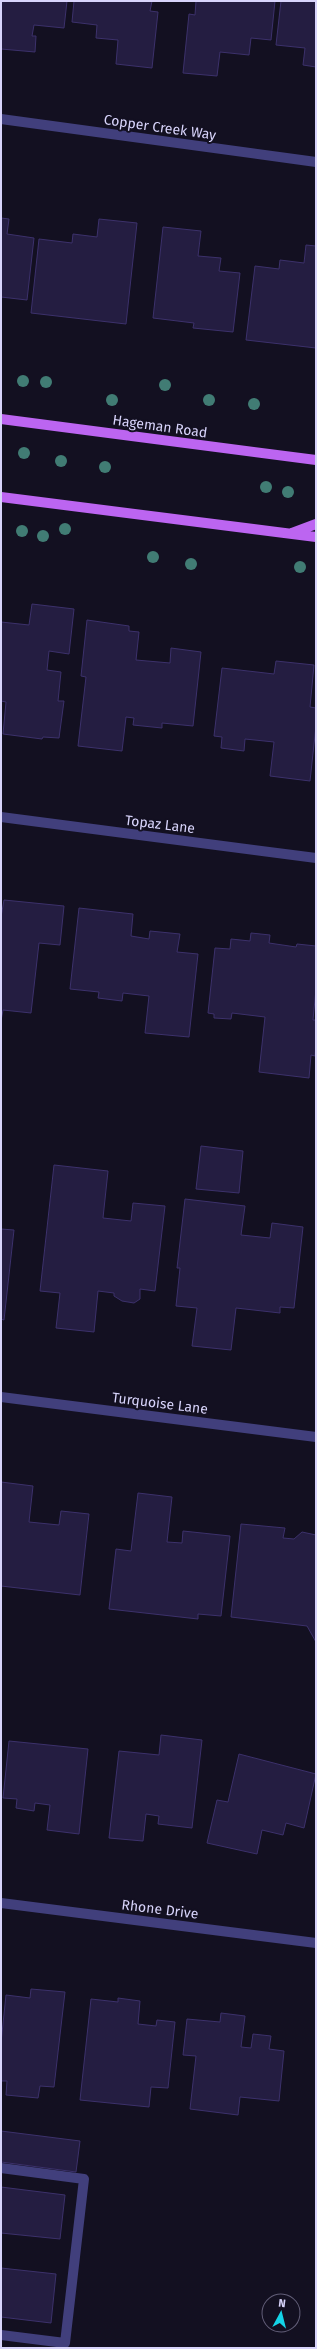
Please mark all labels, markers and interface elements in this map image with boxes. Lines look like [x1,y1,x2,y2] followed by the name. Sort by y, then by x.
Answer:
[103,111,217,144] street label: Copper Creek Way
[111,411,208,442] street label: Hageman Road
[124,812,196,837] street label: Topaz Lane
[111,1389,209,1418] street label: Turquoise Lane
[121,1896,199,1923] street label: Rhone Drive
[261,2293,301,2333] north arrow
[278,2297,287,2310] text: N

